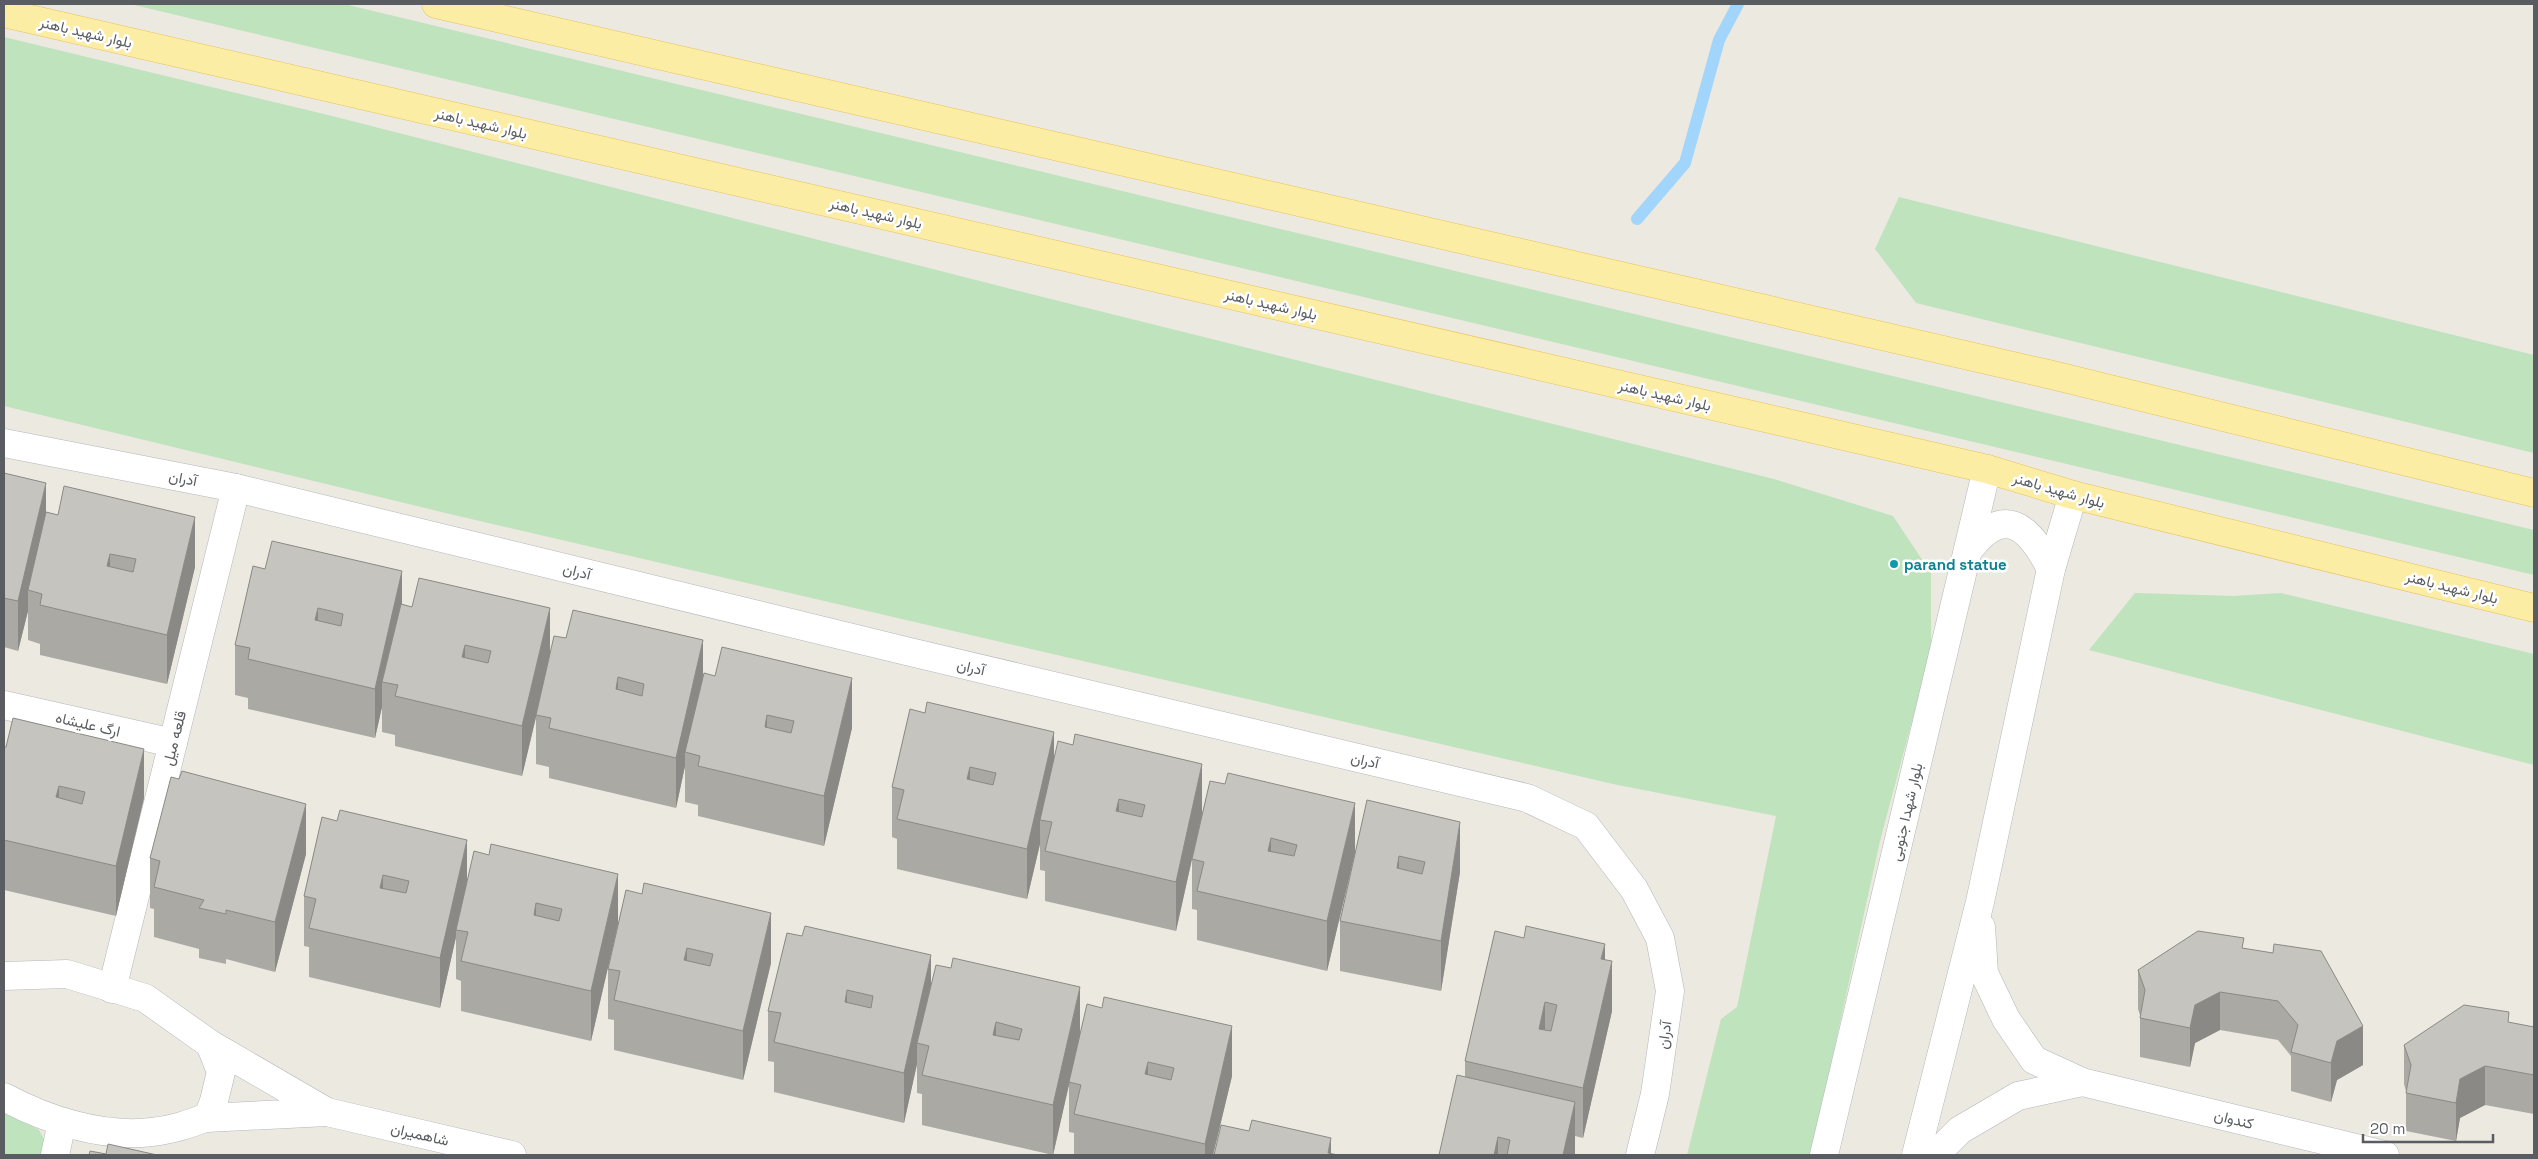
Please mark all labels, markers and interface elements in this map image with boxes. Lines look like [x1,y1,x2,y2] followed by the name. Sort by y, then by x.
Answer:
[37,12,134,52] street label: بلوار شهید باهنر
[432,103,529,143] street label: بلوار شهید باهنر
[827,193,924,233] street label: بلوار شهید باهنر
[1222,284,1319,324] street label: بلوار شهید باهنر
[1616,375,1713,415] street label: بلوار شهید باهنر
[167,466,200,490] street label: آدران
[2010,468,2107,512] street label: بلوار شهید باهنر
[1904,555,2007,574] place label: parand statue
[561,558,595,584] street label: آدران
[1888,558,1900,570] marker: parand statue
[2403,566,2500,608] street label: بلوار شهید باهنر
[955,655,988,680] street label: آدران
[54,707,122,741] street label: ارگ علیشاه
[158,708,190,767] street label: قلعه میل
[1349,748,1382,773] street label: آدران
[1885,761,1928,863] street label: بلوار شهدا جنوبی
[1653,1018,1676,1050] street label: آدران
[2212,1105,2256,1133] street label: کندوان
[2363,1112,2493,1144] scale bar
[389,1118,451,1150] street label: شاهمیران
[2370,1119,2405,1138] text: 20 m

